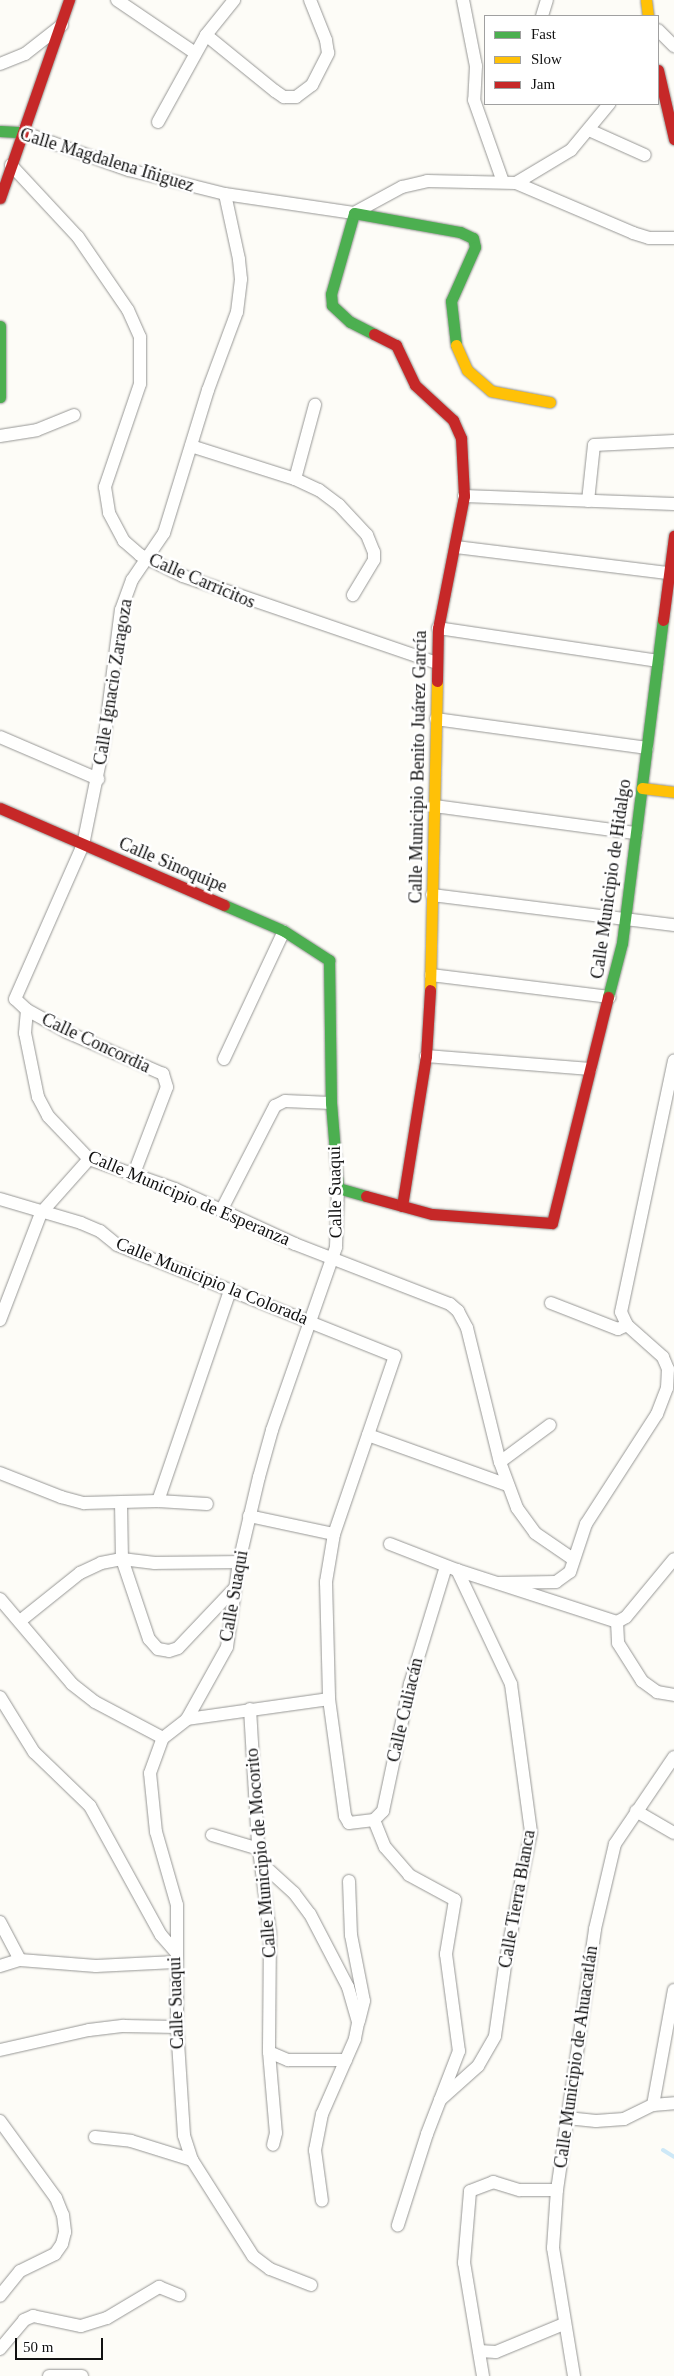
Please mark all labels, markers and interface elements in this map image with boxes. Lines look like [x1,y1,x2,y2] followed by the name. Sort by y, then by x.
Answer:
[484,15,659,105] legend
[531,26,556,42] text: Fast
[531,51,562,67] text: Slow
[531,76,555,92] text: Jam
[17,123,197,197] street label: Calle Magdalena Iñiguez
[146,549,258,613] street label: Calle Carricitos
[89,597,137,767] street label: Calle Ignacio Zaragoza
[405,630,431,904] street label: Calle Municipio Benito Juárez García
[586,778,636,980] street label: Calle Municipio de Hidalgo
[116,832,230,898] street label: Calle Sinoquipe
[38,1008,154,1078] street label: Calle Concordia
[85,1146,293,1250] street label: Calle Municipio de Esperanza
[323,1146,347,1238] street label: Calle Suaqui
[113,1233,311,1329] street label: Calle Municipio la Colorada
[215,1549,253,1643] street label: Calle Suaqui
[383,1656,427,1764] street label: Calle Culiacán
[241,1747,281,1959] street label: Calle Municipio de Mocorito
[494,1828,540,1970] street label: Calle Tierra Blanca
[550,1944,602,2170] street label: Calle Municipio de Ahuacatlán
[164,1956,188,2050] street label: Calle Suaqui
[18,2328,105,2360] scale bar
[23,2339,53,2355] text: 50 m

